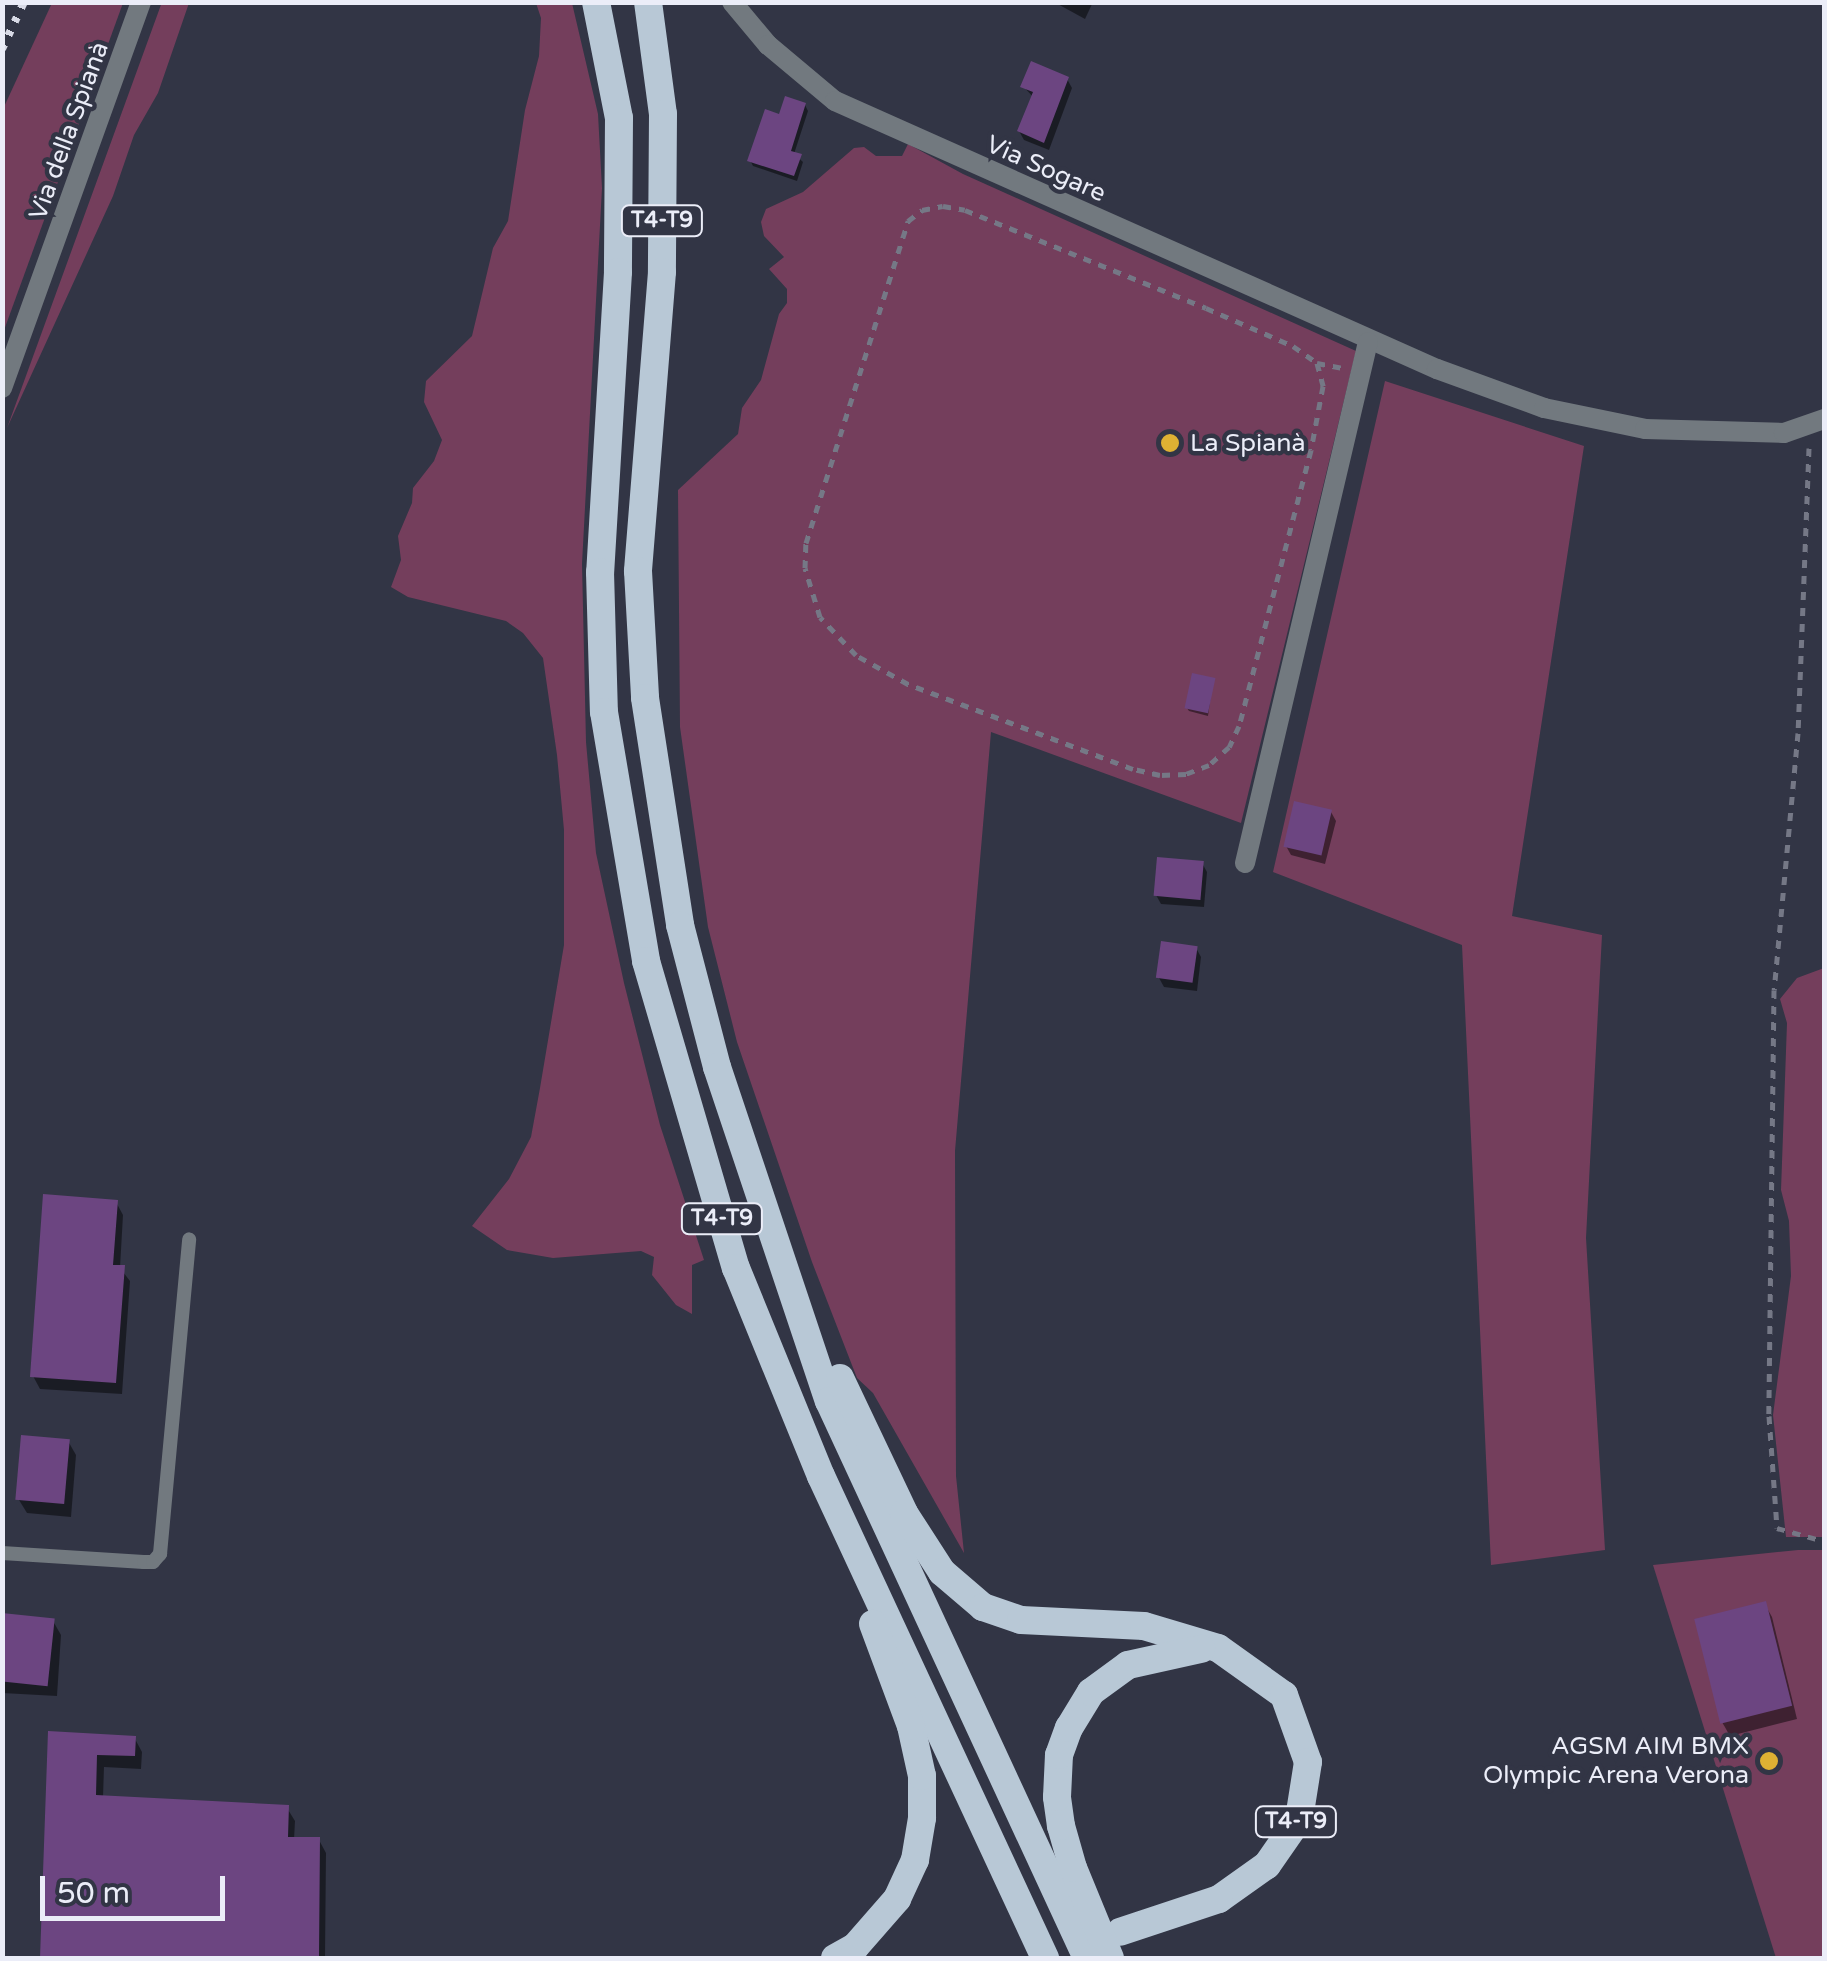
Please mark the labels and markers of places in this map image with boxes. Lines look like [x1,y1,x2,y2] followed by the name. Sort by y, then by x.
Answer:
[1190,428,1305,458] place label: La Spianà
[1159,432,1181,454] marker: La Spianà
[1483,1732,1749,1791] place label: AGSM AIM BMX Olympic Arena Verona
[1758,1750,1780,1772] marker: AGSM AIM BMX Olympic Arena Verona

